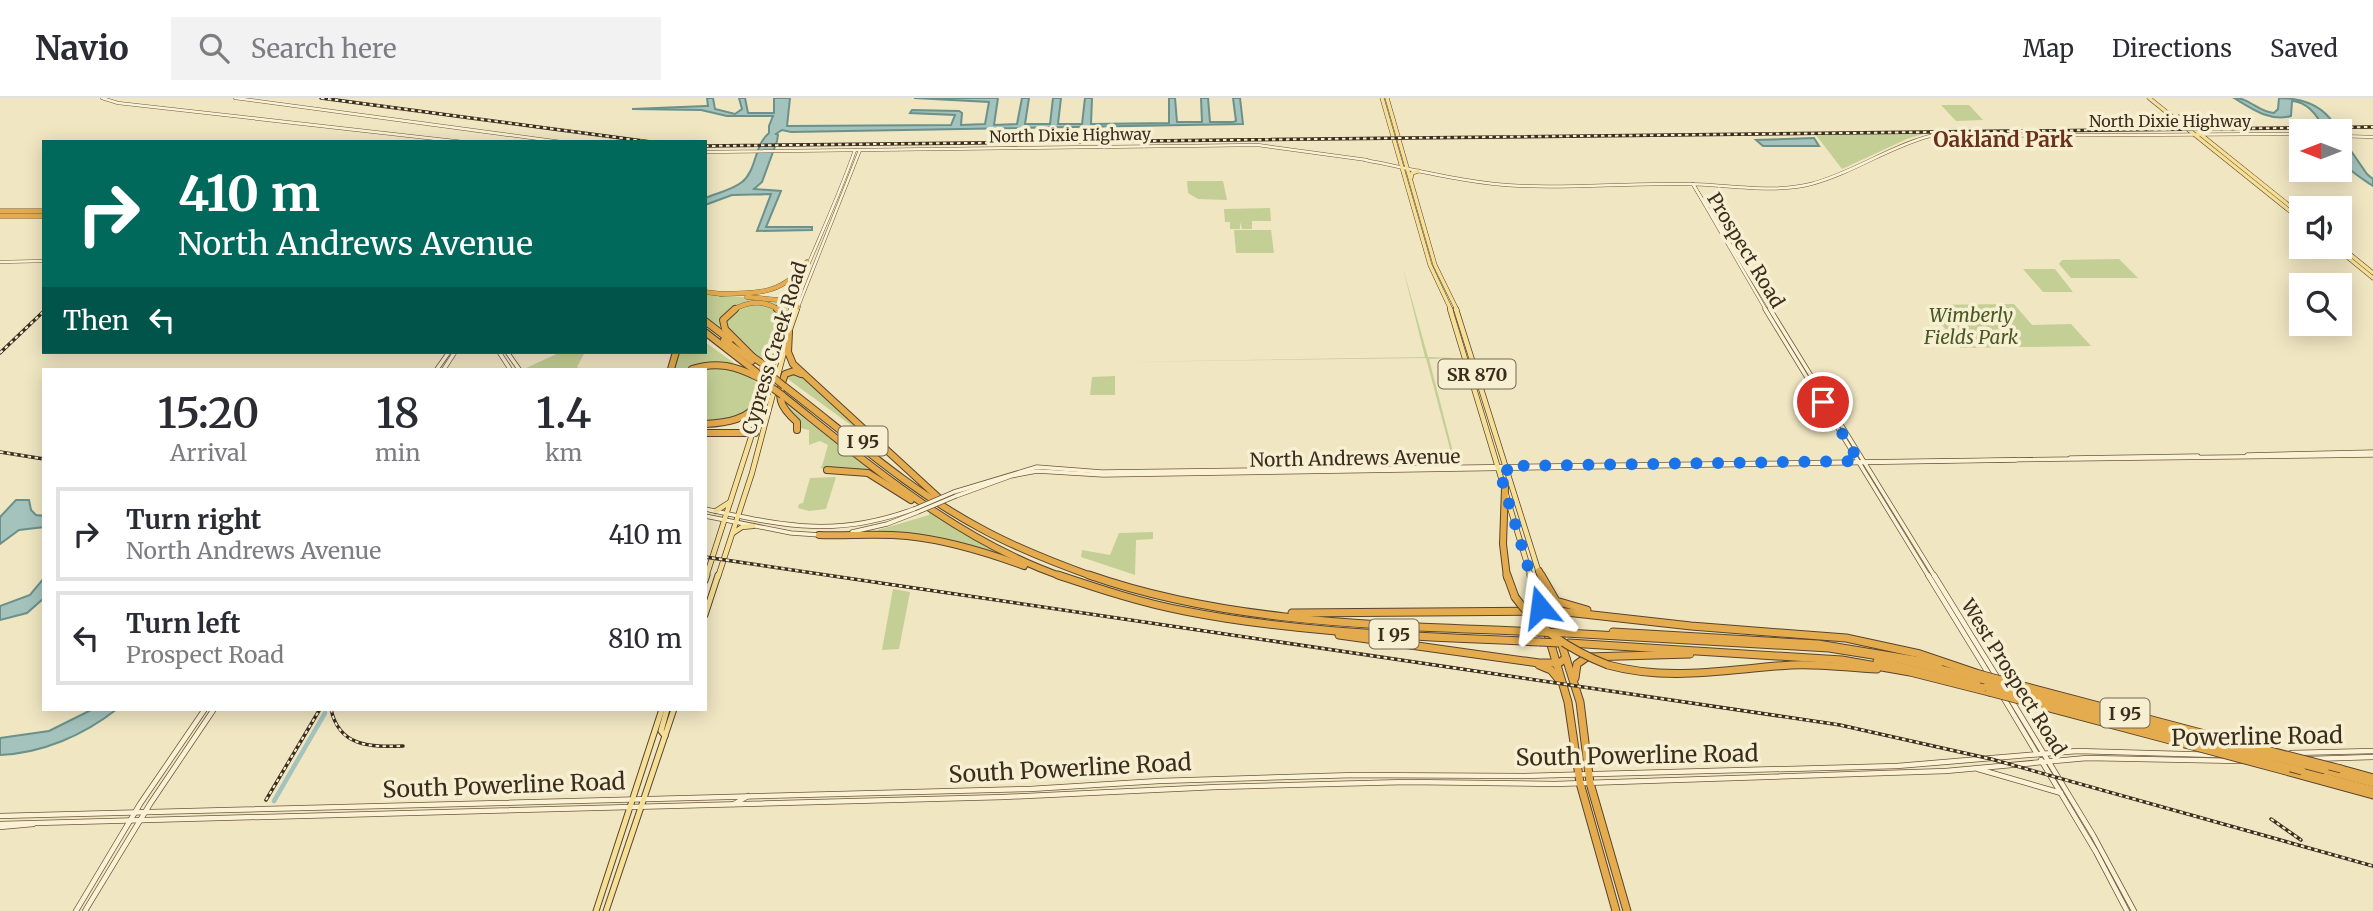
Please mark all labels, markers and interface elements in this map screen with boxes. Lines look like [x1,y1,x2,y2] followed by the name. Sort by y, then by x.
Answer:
[171,17,661,80] search box
[35,28,129,69] text: Navio
[195,29,233,67] icon: search
[251,32,396,65] text: Search here
[2023,33,2074,64] text: Map
[2112,33,2232,64] text: Directions
[2270,33,2338,64] text: Saved
[2089,111,2252,131] street label: North Dixie Highway
[2289,119,2352,182] north arrow
[2289,119,2352,336] map controls
[989,124,1152,146] street label: North Dixie Highway
[1933,126,2073,153] district label: Oakland Park
[178,163,320,224] text: 410 m
[63,168,154,259] icon: right
[1702,188,1790,312] street label: Prospect Road
[2289,196,2352,259] button: sound
[178,224,533,264] text: North Andrews Avenue
[736,259,812,437] street label: Cypress Creek Road
[2289,273,2352,336] button: search
[143,301,181,339] icon: left
[1923,303,2019,349] park label: Wimberly Fields Park
[63,304,129,337] text: Then
[1438,360,1516,388] road number: SR 870
[1793,372,1853,432] pin
[1804,383,1842,421] icon: arrive
[157,387,259,439] text: 15:20
[376,387,419,439] text: 18
[536,387,591,439] text: 1.4
[838,426,888,456] road number: I 95
[170,438,247,467] text: Arrival
[375,438,420,467] text: min
[545,438,582,467] text: km
[1249,444,1461,472] street label: North Andrews Avenue
[126,503,261,536] text: Turn right
[67,515,105,553] icon: right
[608,518,682,551] text: 410 m
[126,536,381,565] text: North Andrews Avenue
[1503,570,1577,644] position arrow
[1956,593,2072,760] street label: West Prospect Road
[126,607,240,640] text: Turn left
[67,619,105,657] icon: left
[1370,620,1418,648] road number: I 95
[608,622,682,655] text: 810 m
[126,640,284,669] text: Prospect Road
[2100,698,2150,728] road number: I 95
[2171,720,2343,752] street label: Powerline Road
[1515,738,1759,772] street label: South Powerline Road
[948,747,1192,789] street label: South Powerline Road
[382,766,626,804] street label: South Powerline Road

